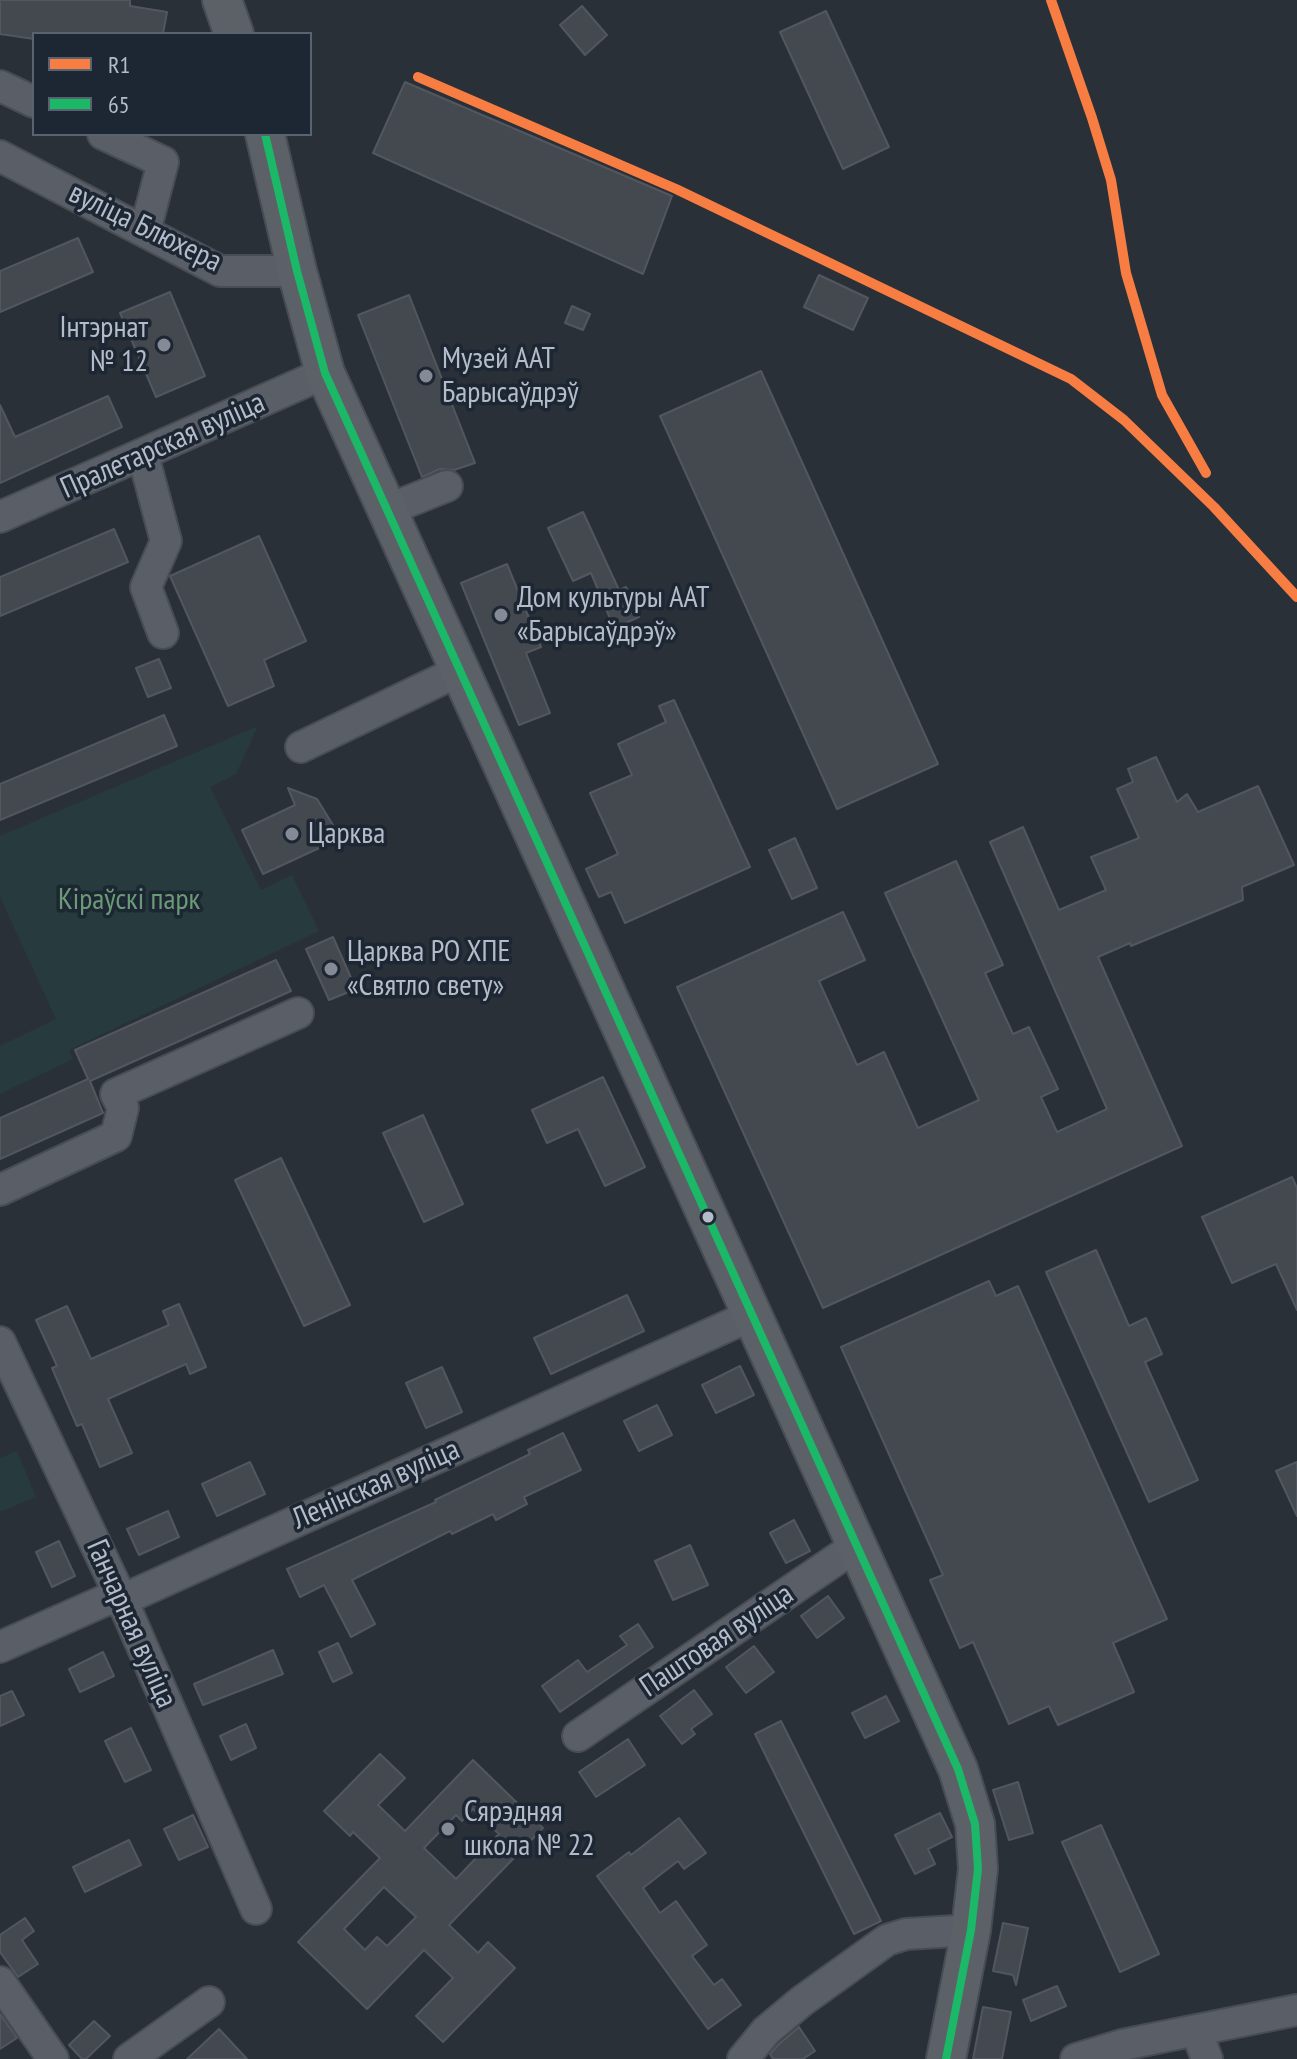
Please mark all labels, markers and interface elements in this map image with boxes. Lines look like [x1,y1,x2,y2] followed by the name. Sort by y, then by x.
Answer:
[32,32,312,136] legend
[108,49,130,80] text: R1
[108,89,130,120] text: 65
[63,176,227,280] street label: вуліца Блюхера
[60,310,148,380] place label: Інтэрнат № 12
[155,336,173,354] marker: Інтэрнат № 12
[442,341,578,412] place label: Музей ААТ Барысаўдрэў
[417,367,435,385] marker: Музей ААТ Барысаўдрэў
[56,385,270,507] street label: Пралетарская вуліца
[517,580,709,650] place label: Дом культуры ААТ «Барысаўдрэў»
[492,606,510,624] marker: Дом культуры ААТ «Барысаўдрэў»
[308,816,385,852] place label: Царква
[283,825,301,843] marker: Царква
[58,882,200,918] park label: Кіраўскі парк
[347,934,510,1004] place label: Царква РО ХПЕ «Святло свету»
[322,960,340,978] marker: Царква РО ХПЕ «Святло свету»
[700,1209,716,1225] unlabelled marker
[287,1432,465,1538] street label: Ленінская вуліца
[78,1535,184,1713] street label: Ганчарная вуліца
[634,1577,800,1705] street label: Паштовая вуліца
[464,1794,595,1864] place label: Сярэдняя школа № 22
[439,1820,457,1838] marker: Сярэдняя школа № 22

